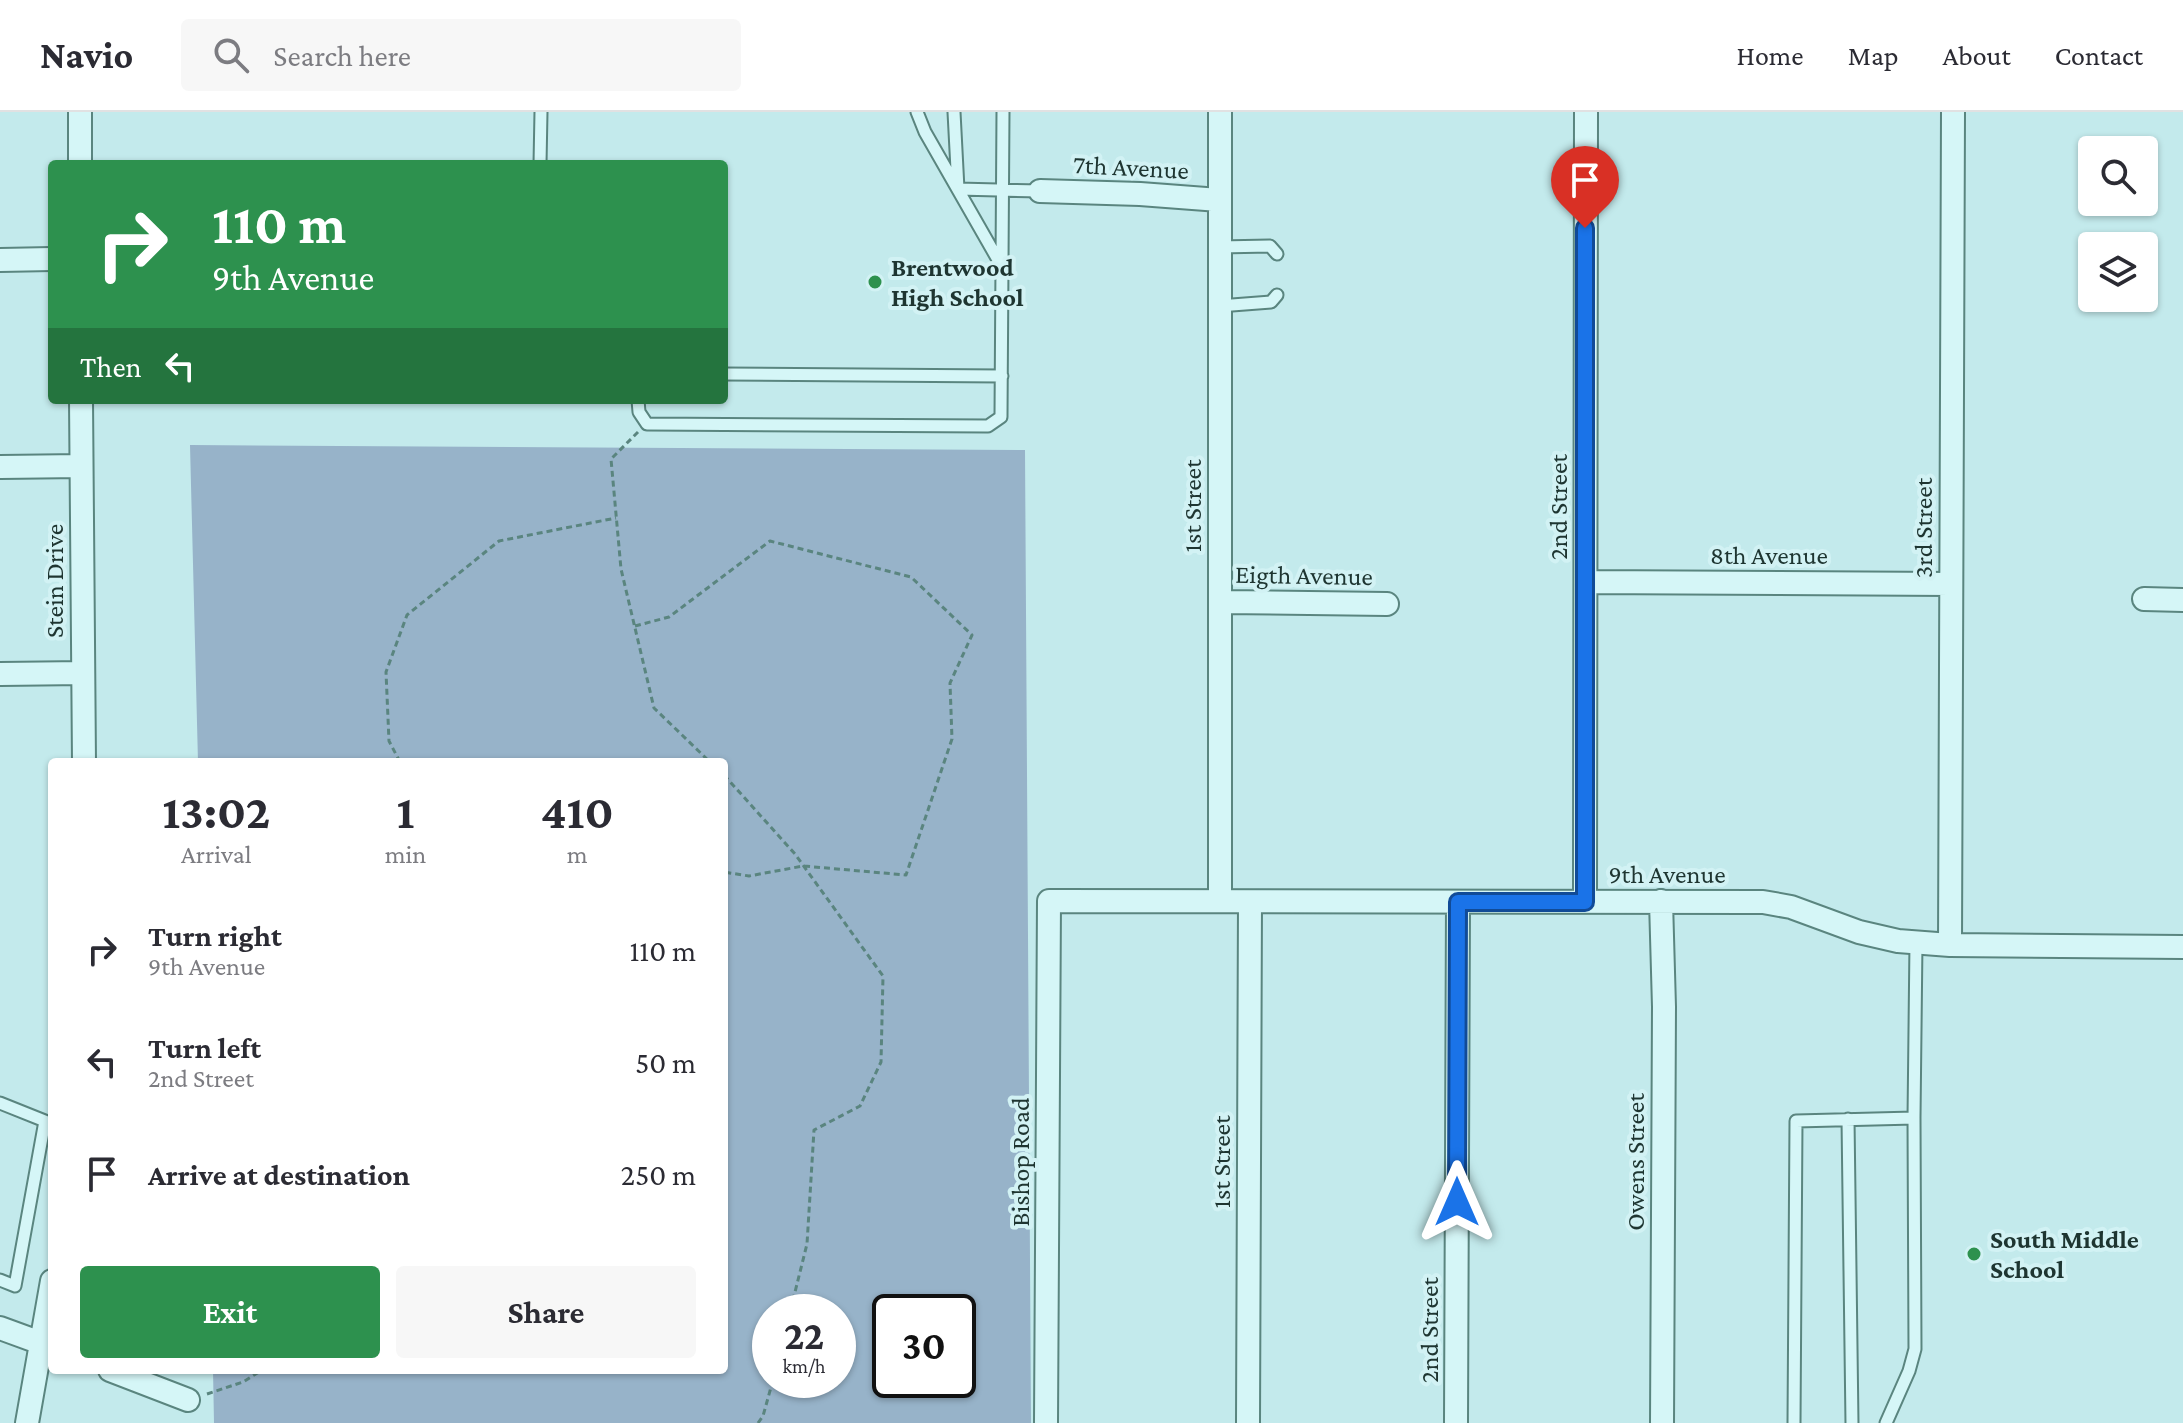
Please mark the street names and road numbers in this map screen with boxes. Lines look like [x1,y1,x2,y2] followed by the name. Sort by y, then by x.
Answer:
[1072,150,1190,185] street label: 7th Avenue
[1544,454,1573,560] street label: 2nd Street
[1178,459,1207,553] street label: 1st Street
[1909,477,1938,578] street label: 3rd Street
[40,524,69,638] street label: Stein Drive
[1710,541,1828,570] street label: 8th Avenue
[1235,560,1373,591] street label: Eigth Avenue
[1608,860,1726,889] street label: 9th Avenue
[1621,1093,1650,1231] street label: Owens Street
[1006,1097,1035,1227] street label: Bishop Road
[1207,1115,1236,1209] street label: 1st Street
[1415,1277,1444,1383] street label: 2nd Street

